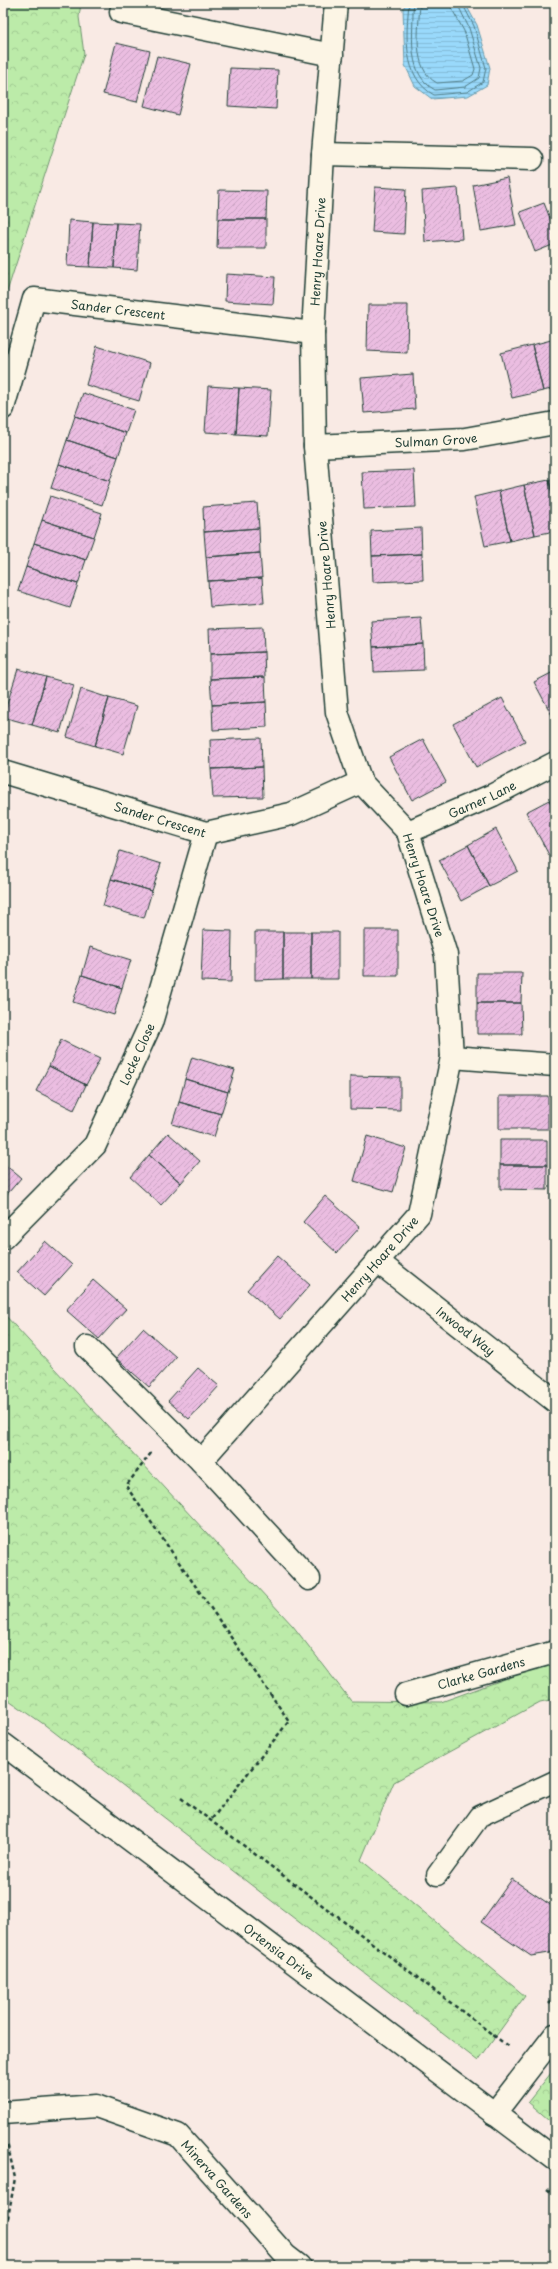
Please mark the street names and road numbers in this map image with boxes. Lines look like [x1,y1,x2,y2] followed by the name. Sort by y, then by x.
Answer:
[306,197,330,306] street label: Henry Hoare Drive
[70,295,166,324] street label: Sander Crescent
[394,428,479,451] street label: Sulman Grove
[312,520,340,630] street label: Henry Hoare Drive
[445,776,519,822] street label: Garner Lane
[112,797,208,842] street label: Sander Crescent
[399,831,449,939] street label: Henry Hoare Drive
[115,1020,159,1088] street label: Locke Close
[337,1212,422,1305] street label: Henry Hoare Drive
[433,1302,499,1360] street label: Inwood Way
[435,1652,527,1694] street label: Clarke Gardens
[240,1919,318,1984] street label: Ortensia Drive
[177,2136,257,2222] street label: Minerva Gardens

